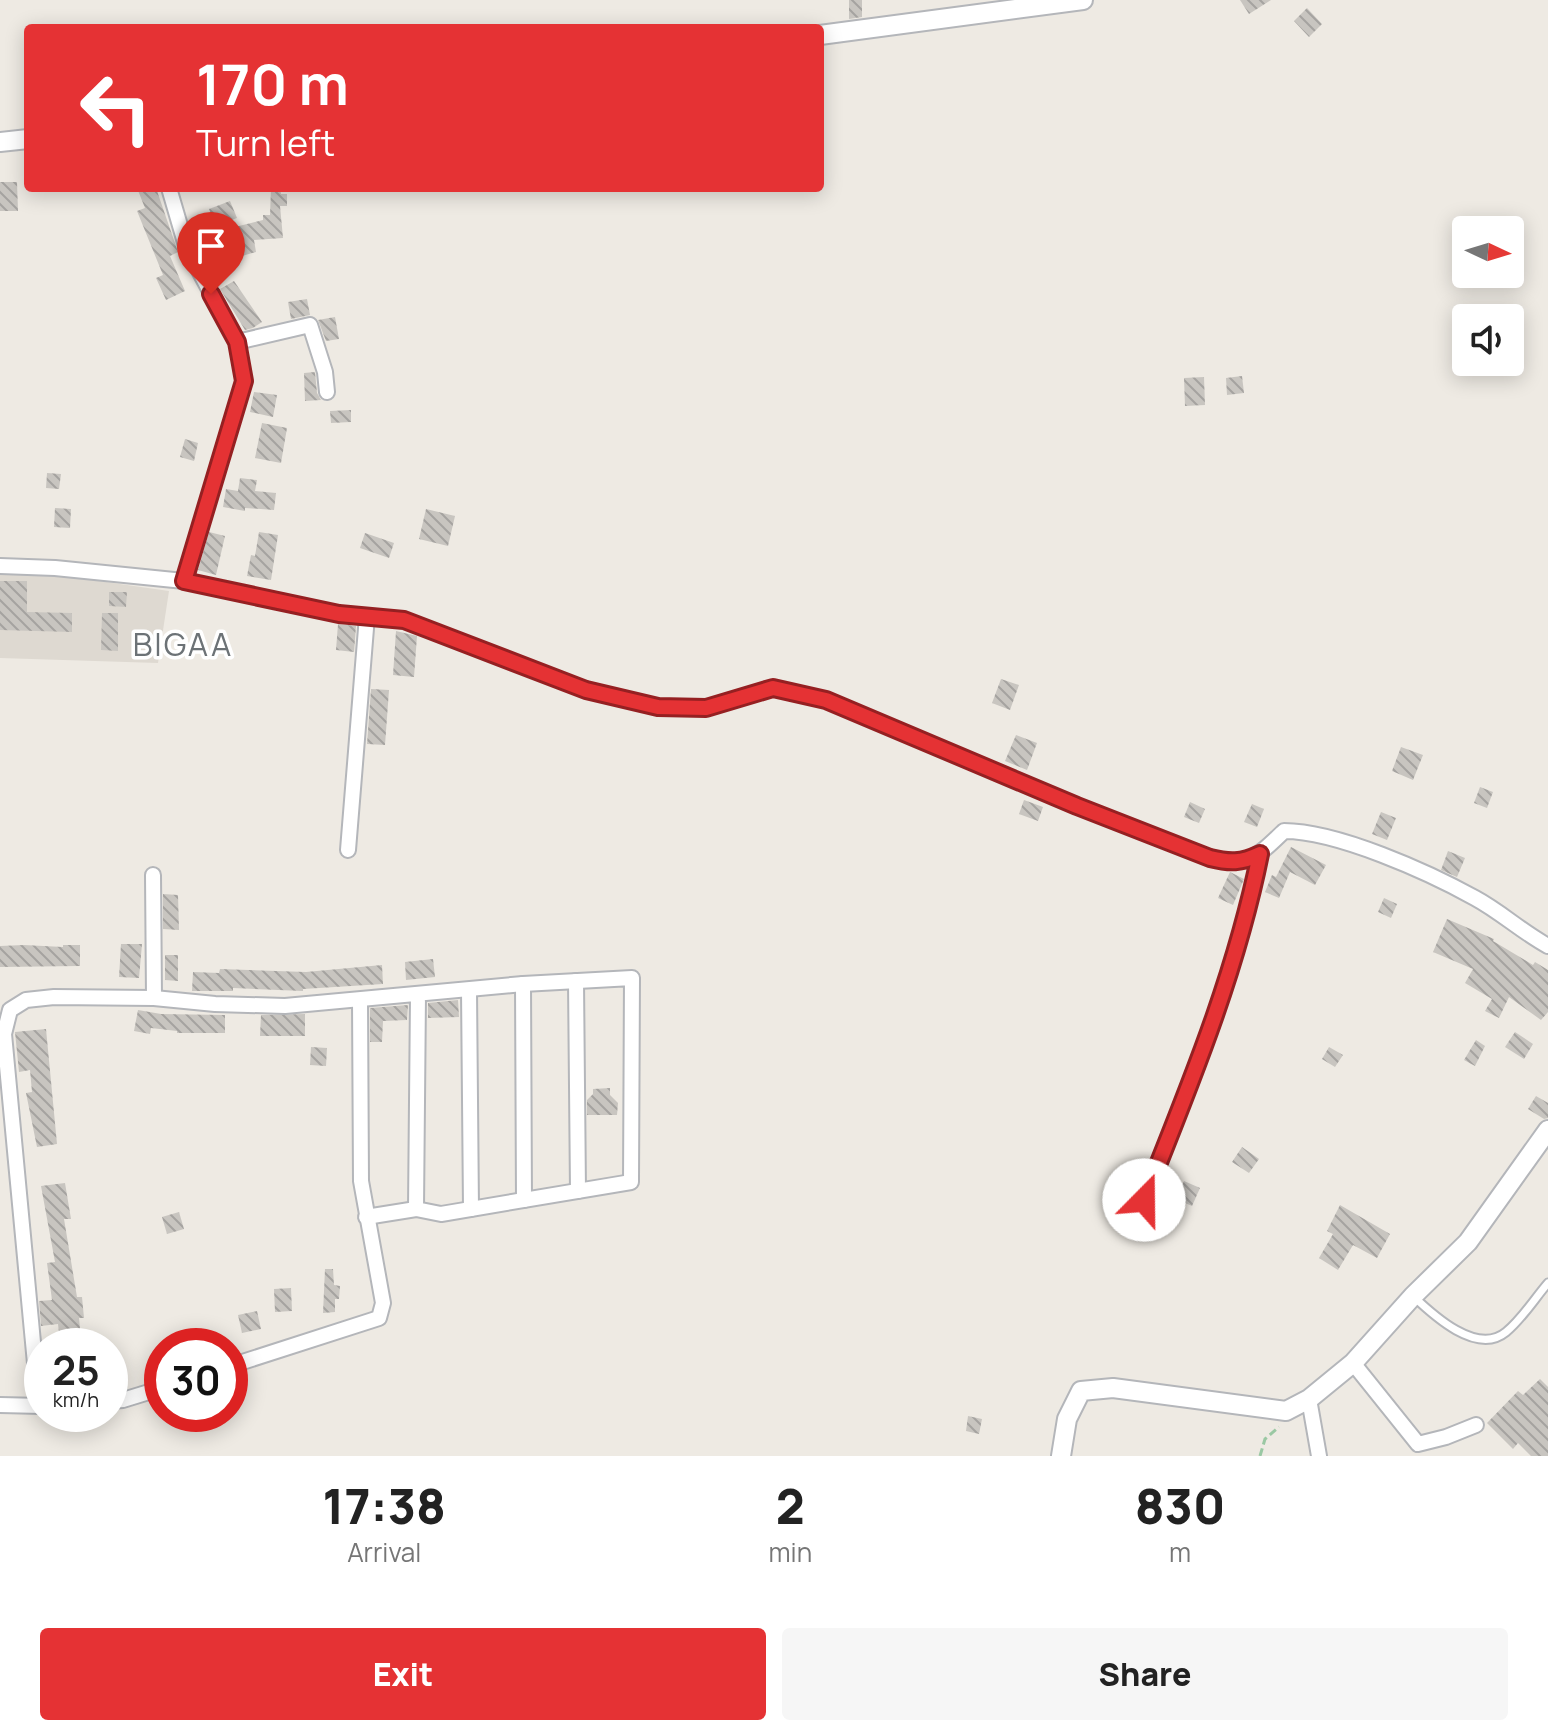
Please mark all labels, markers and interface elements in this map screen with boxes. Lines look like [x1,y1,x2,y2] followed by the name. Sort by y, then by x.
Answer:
[196,45,349,122] text: 170 m
[64,56,168,160] icon: left
[196,118,335,167] text: Turn left
[177,212,245,294] pin
[1452,216,1524,288] north arrow
[1452,216,1524,376] map controls
[189,224,233,268] icon: arrive
[1452,304,1524,376] button: sound
[133,622,233,666] district label: BIGAA
[1102,1158,1186,1242] position arrow
[144,1328,248,1432] speed limit sign: 30
[52,1342,100,1397] text: 25
[53,1386,99,1413] text: km/h
[323,1473,446,1538] text: 17:38
[776,1473,805,1538] text: 2
[1135,1473,1225,1538] text: 830
[347,1534,421,1570] text: Arrival
[769,1534,812,1570] text: min
[1169,1534,1191,1570] text: m
[40,1628,766,1720] button: Exit
[782,1628,1508,1720] button: Share

